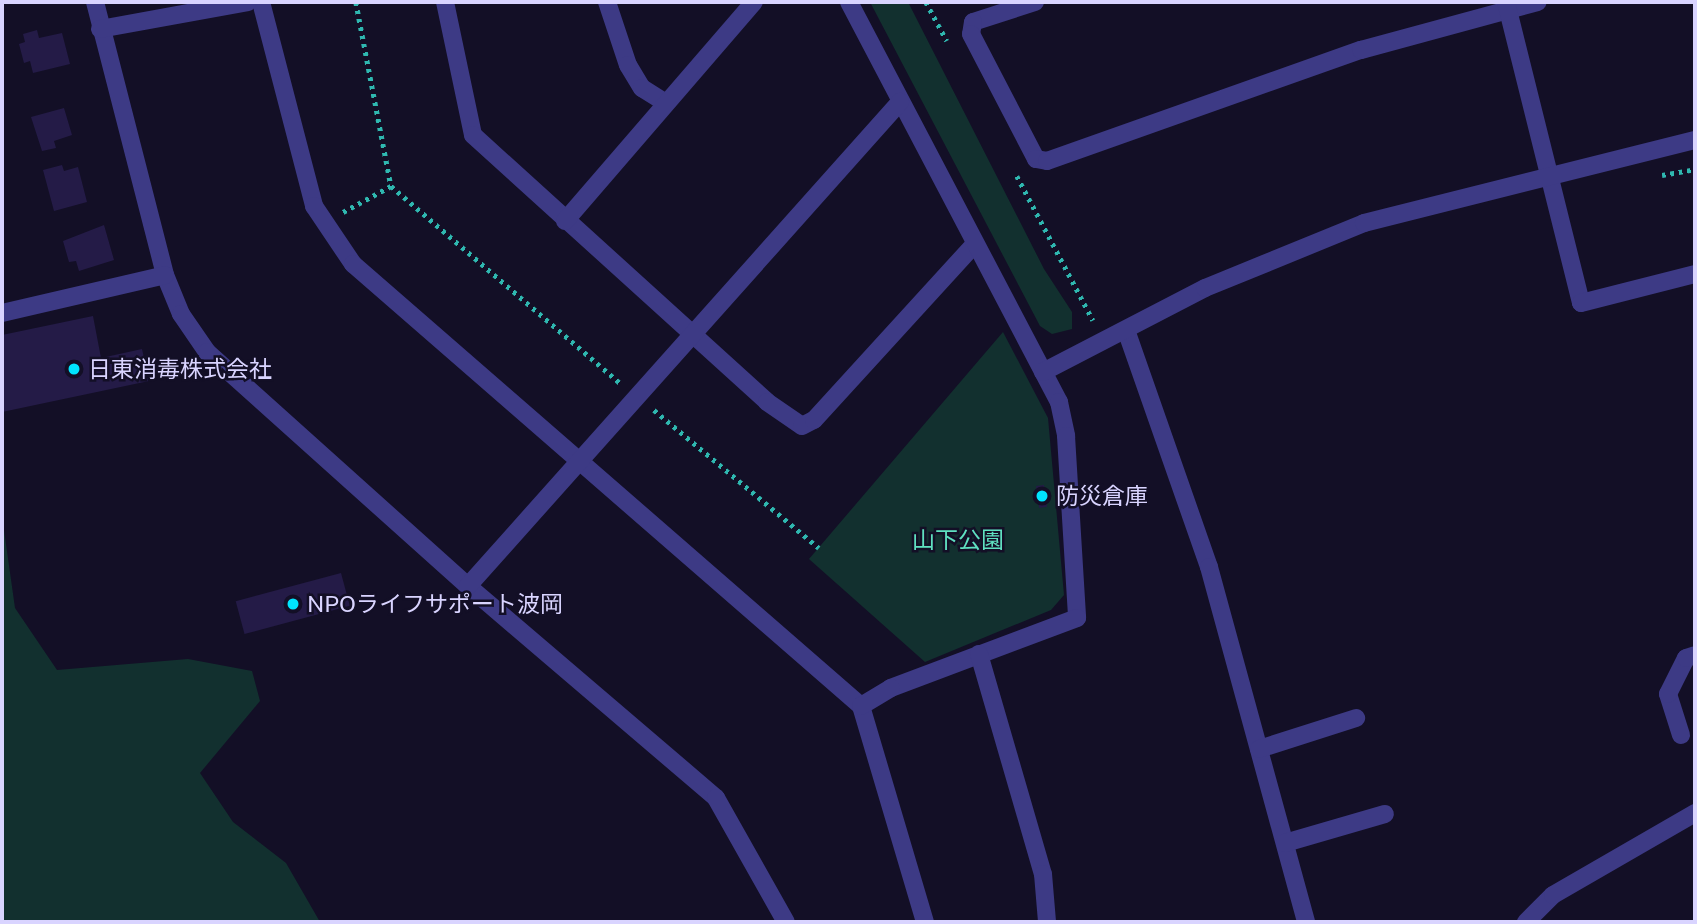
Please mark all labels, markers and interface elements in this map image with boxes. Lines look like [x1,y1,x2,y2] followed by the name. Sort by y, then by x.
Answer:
[88,355,272,383] place label: 日東消毒株式会社
[66,361,82,377] marker: 日東消毒株式会社
[1056,482,1148,510] place label: 防災倉庫
[1034,488,1050,504] marker: 防災倉庫
[912,526,1004,554] park label: 山下公園
[307,590,563,618] place label: NPOライフサポート波岡
[285,596,301,612] marker: NPOライフサポート波岡

